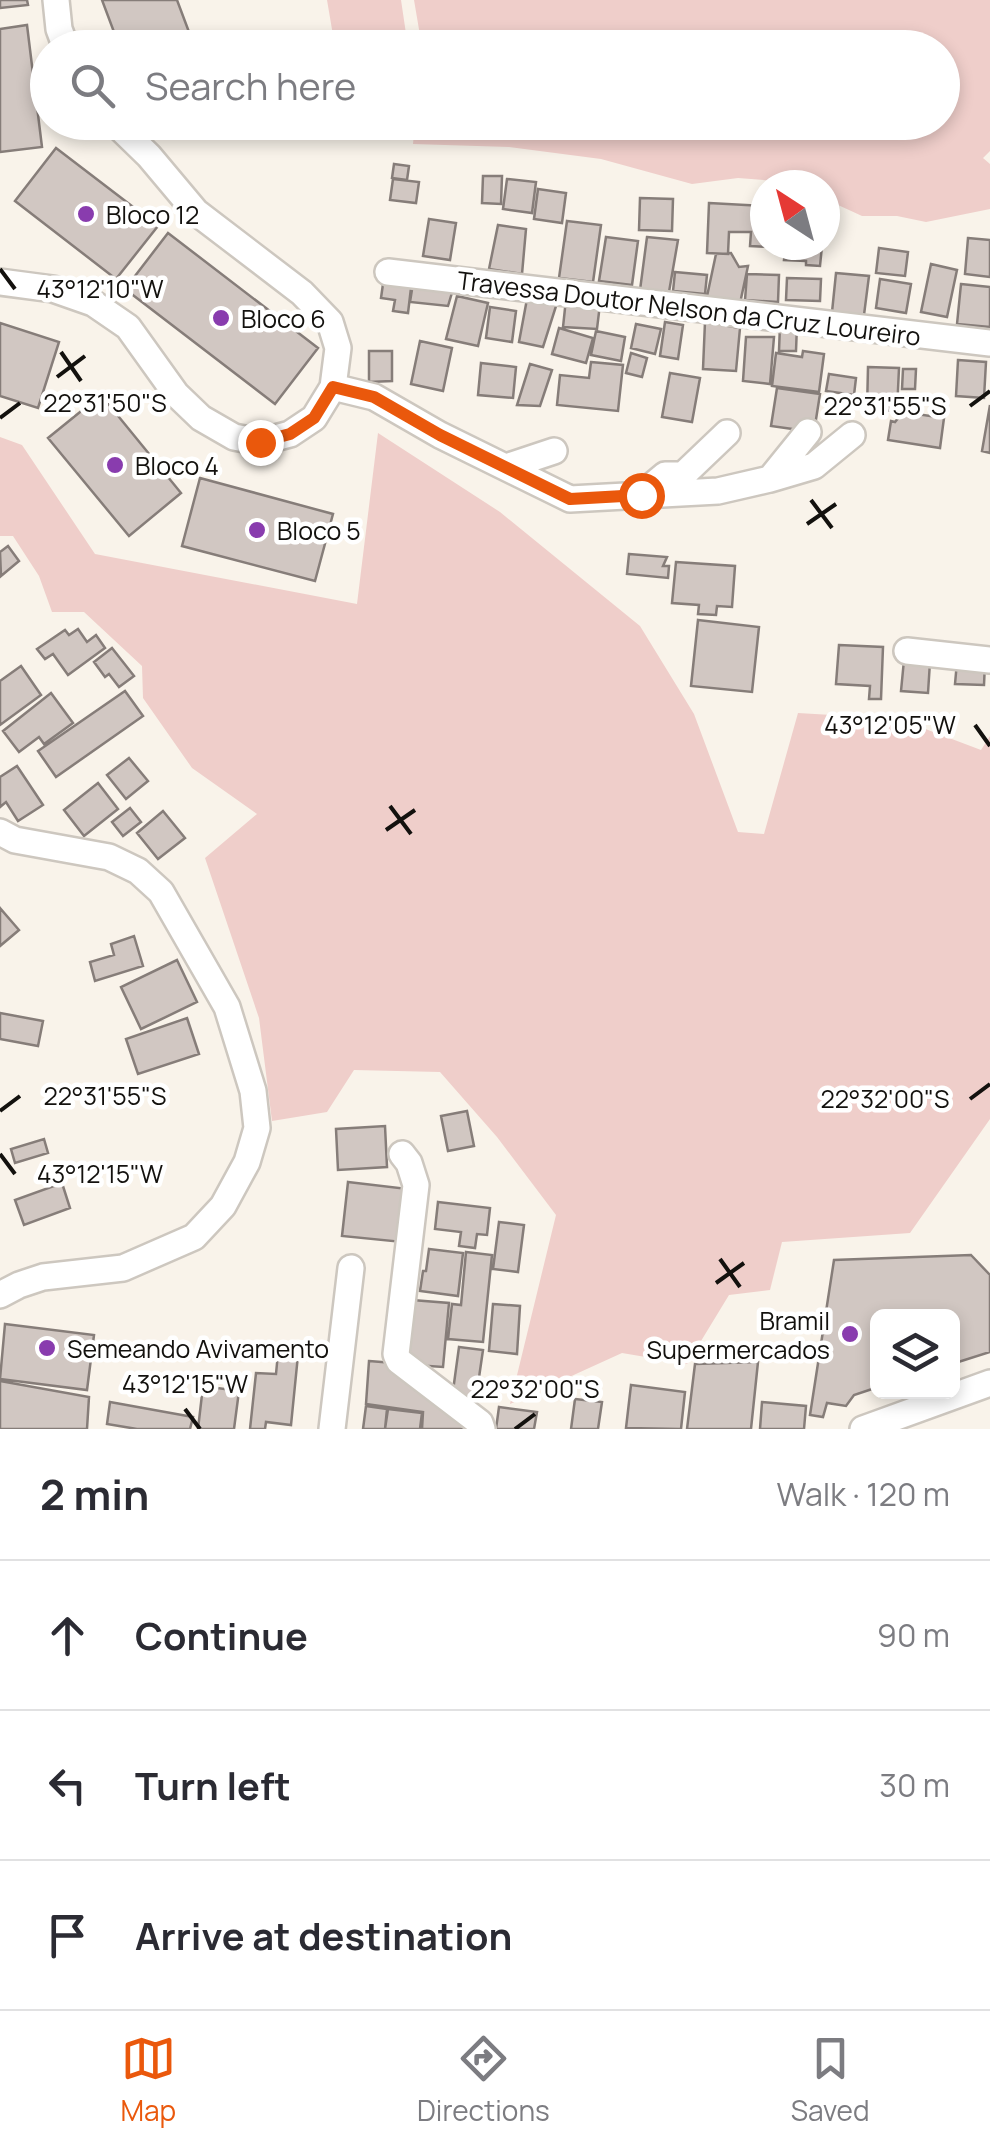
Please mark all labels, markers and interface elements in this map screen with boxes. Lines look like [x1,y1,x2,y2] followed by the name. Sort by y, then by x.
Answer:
[30,30,960,140] search box
[65,58,120,113] icon: search
[145,59,356,111] text: Search here
[750,170,840,260] north arrow
[106,197,199,232] place label: Bloco 12
[75,203,97,225] marker: Bloco 12
[455,262,923,354] street label: Travessa Doutor Nelson da Cruz Loureiro
[36,271,164,306] text: 43°12'10"W
[241,301,326,336] place label: Bloco 6
[210,307,232,329] marker: Bloco 6
[43,385,167,420] text: 22°31'50"S
[824,388,946,423] text: 22°31'55"S
[238,420,284,466] route end
[135,448,219,483] place label: Bloco 4
[104,454,126,476] marker: Bloco 4
[619,473,665,519] route start
[277,513,361,548] place label: Bloco 5
[246,519,268,541] marker: Bloco 5
[824,707,956,742] text: 43°12'05"W
[44,1078,166,1113] text: 22°31'55"S
[821,1081,949,1116] text: 22°32'00"S
[37,1156,163,1191] text: 43°12'15"W
[647,1303,830,1367] place label: Bramil Supermercados
[870,1309,960,1399] map controls
[870,1309,960,1399] button: layers
[839,1323,861,1345] marker: Bramil Supermercados
[67,1331,329,1366] place label: Semeando Avivamento
[36,1337,58,1359] marker: Semeando Avivamento
[122,1366,248,1401] text: 43°12'15"W
[471,1371,599,1406] text: 22°32'00"S
[40,1465,149,1523] text: 2 min
[777,1472,950,1516] text: Walk · 120 m
[40,1608,95,1663] icon: ahead
[135,1609,308,1661] text: Continue
[877,1613,950,1657] text: 90 m
[40,1758,95,1813] icon: left
[135,1759,291,1811] text: Turn left
[879,1763,950,1807] text: 30 m
[40,1908,95,1963] icon: arrive
[135,1909,512,1961] text: Arrive at destination
[120,2031,176,2129] tab: Map
[417,2031,550,2129] tab: Directions
[791,2031,870,2129] tab: Saved

